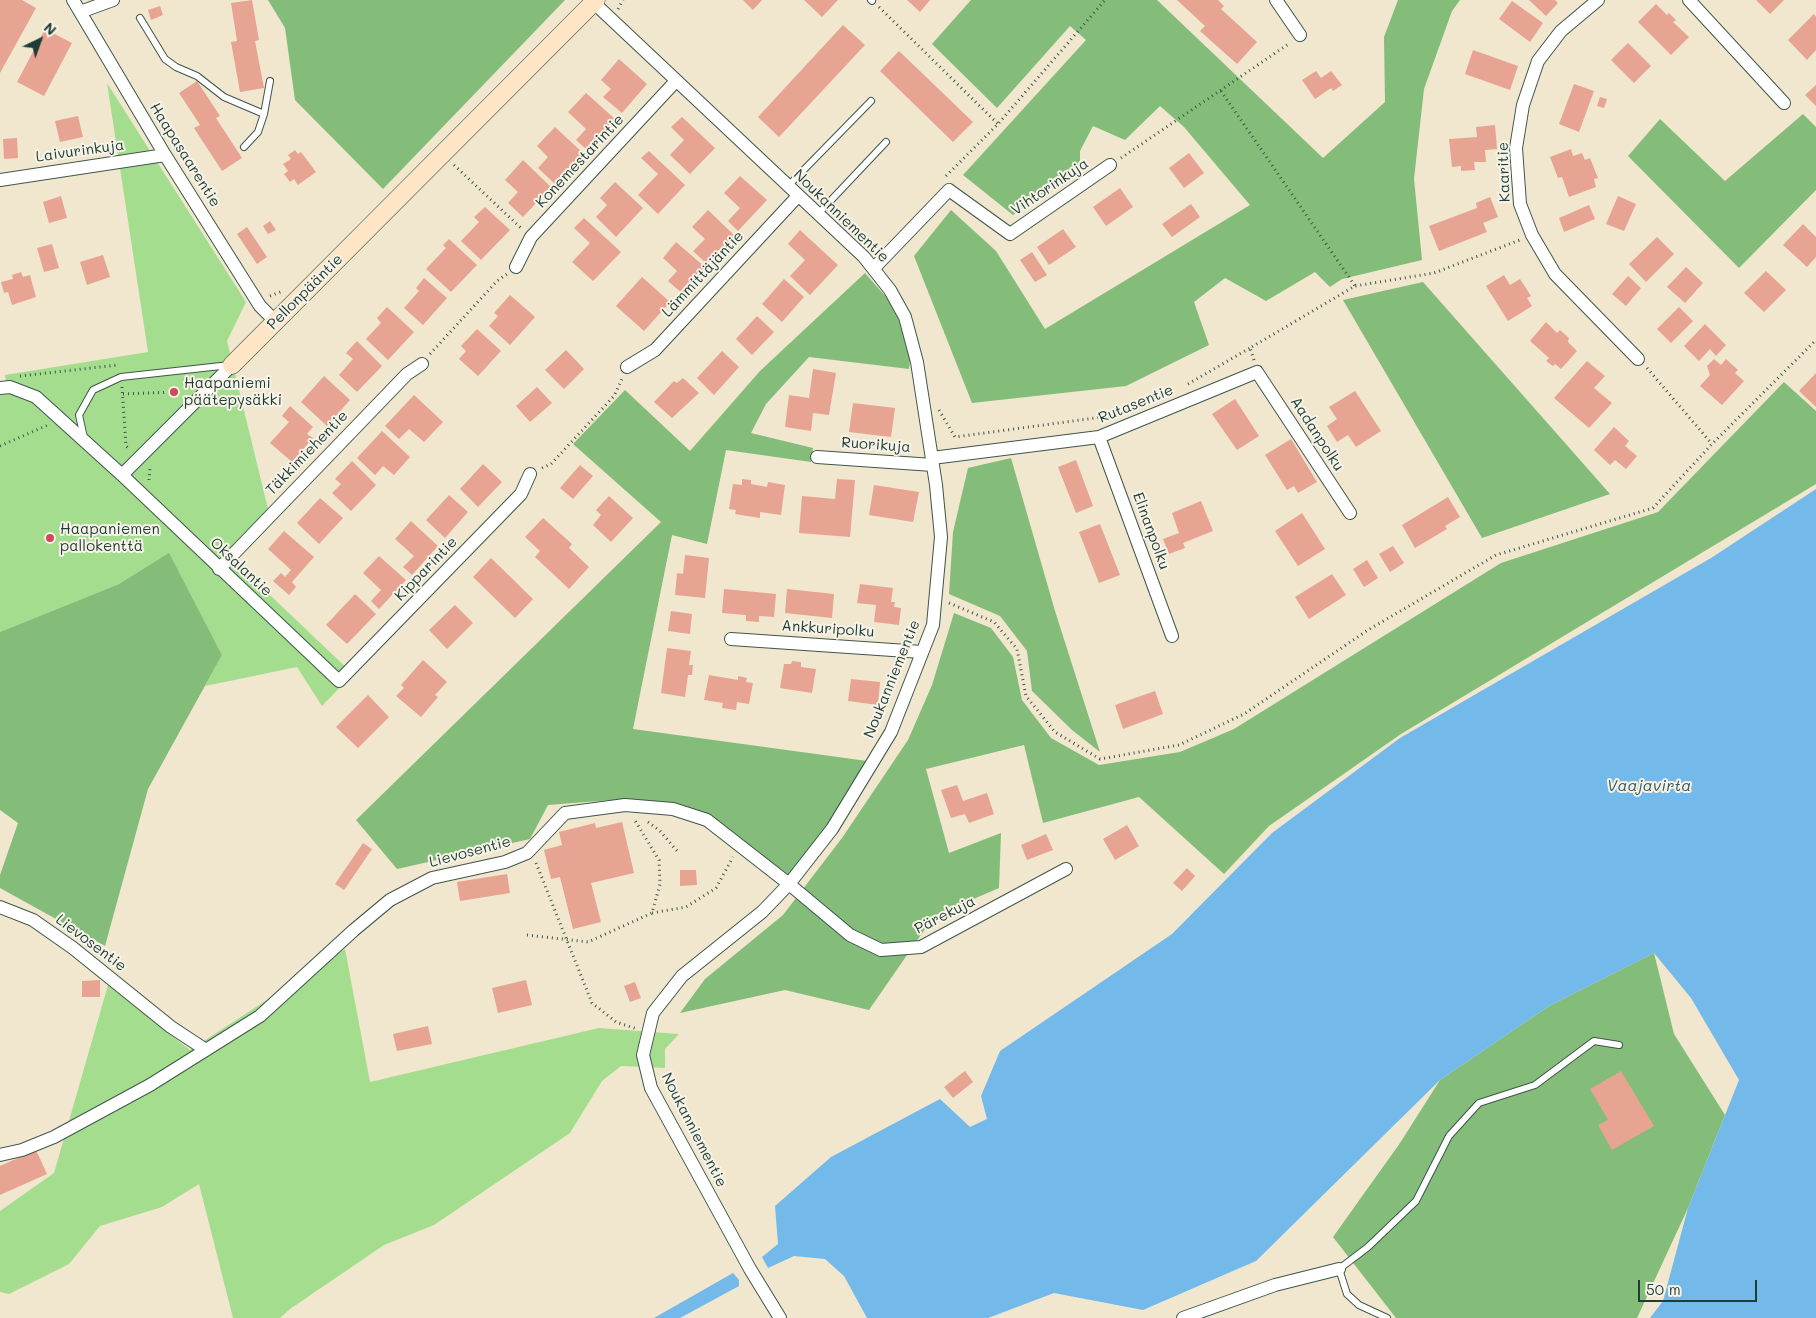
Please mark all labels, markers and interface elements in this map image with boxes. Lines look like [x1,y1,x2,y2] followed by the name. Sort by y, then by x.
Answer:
[15,15,65,65] north arrow
[40,18,61,39] text: N
[146,100,224,210] street label: Haapasaarentie
[532,111,628,211] street label: Konemestarintie
[35,136,125,166] street label: Laivurinkuja
[1494,142,1514,202] street label: Kaaritie
[1008,155,1092,219] street label: Vihtorinkuja
[789,166,893,266] street label: Noukanniementie
[658,227,748,321] street label: Lämmittäjäntie
[263,250,347,334] street label: Pellonpääntie
[184,374,282,409] place label: Haapaniemi päätepysäkki
[1096,381,1176,427] street label: Rutasentie
[168,386,180,398] marker: Haapaniemi päätepysäkki
[1286,393,1348,475] street label: Aadanpolku
[262,407,352,499] street label: Täkkimiehentie
[841,434,911,456] street label: Ruorikuja
[1129,490,1173,572] street label: Elinanpolku
[60,520,160,555] place label: Haapaniemen pallokenttä
[44,532,56,544] marker: Haapaniemen pallokenttä
[391,533,461,605] street label: Kipparintie
[206,534,276,600] street label: Oksalantie
[781,617,875,641] street label: Ankkuripolku
[860,617,924,741] street label: Noukanniementie
[1607,776,1691,796] water label: Vaajavirta
[427,832,513,872] street label: Lievosentie
[912,892,978,938] street label: Pärekuja
[52,911,130,975] street label: Lievosentie
[657,1070,731,1190] street label: Noukanniementie
[1641,1270,1760,1302] scale bar
[1646,1279,1681,1299] text: 50 m

